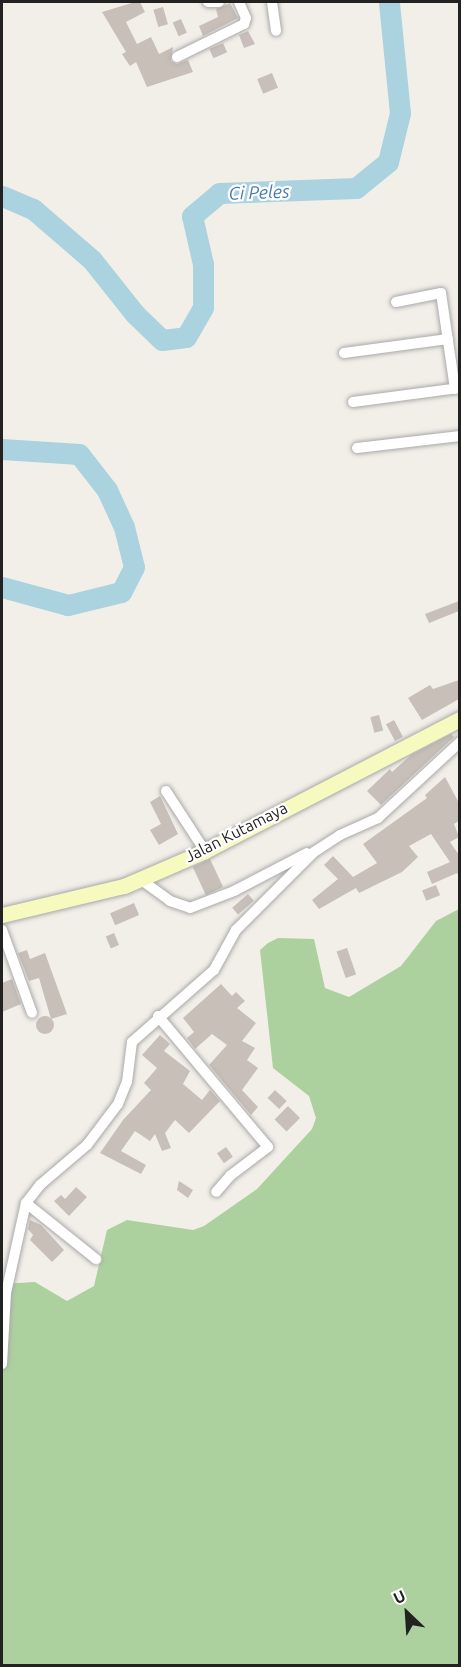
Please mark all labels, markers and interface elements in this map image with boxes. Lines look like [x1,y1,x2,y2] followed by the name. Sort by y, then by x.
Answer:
[228,180,290,204] water label: Ci Peles
[181,798,291,866] street label: Jalan Kutamaya
[377,1583,437,1643] north arrow
[391,1586,408,1607] text: U

